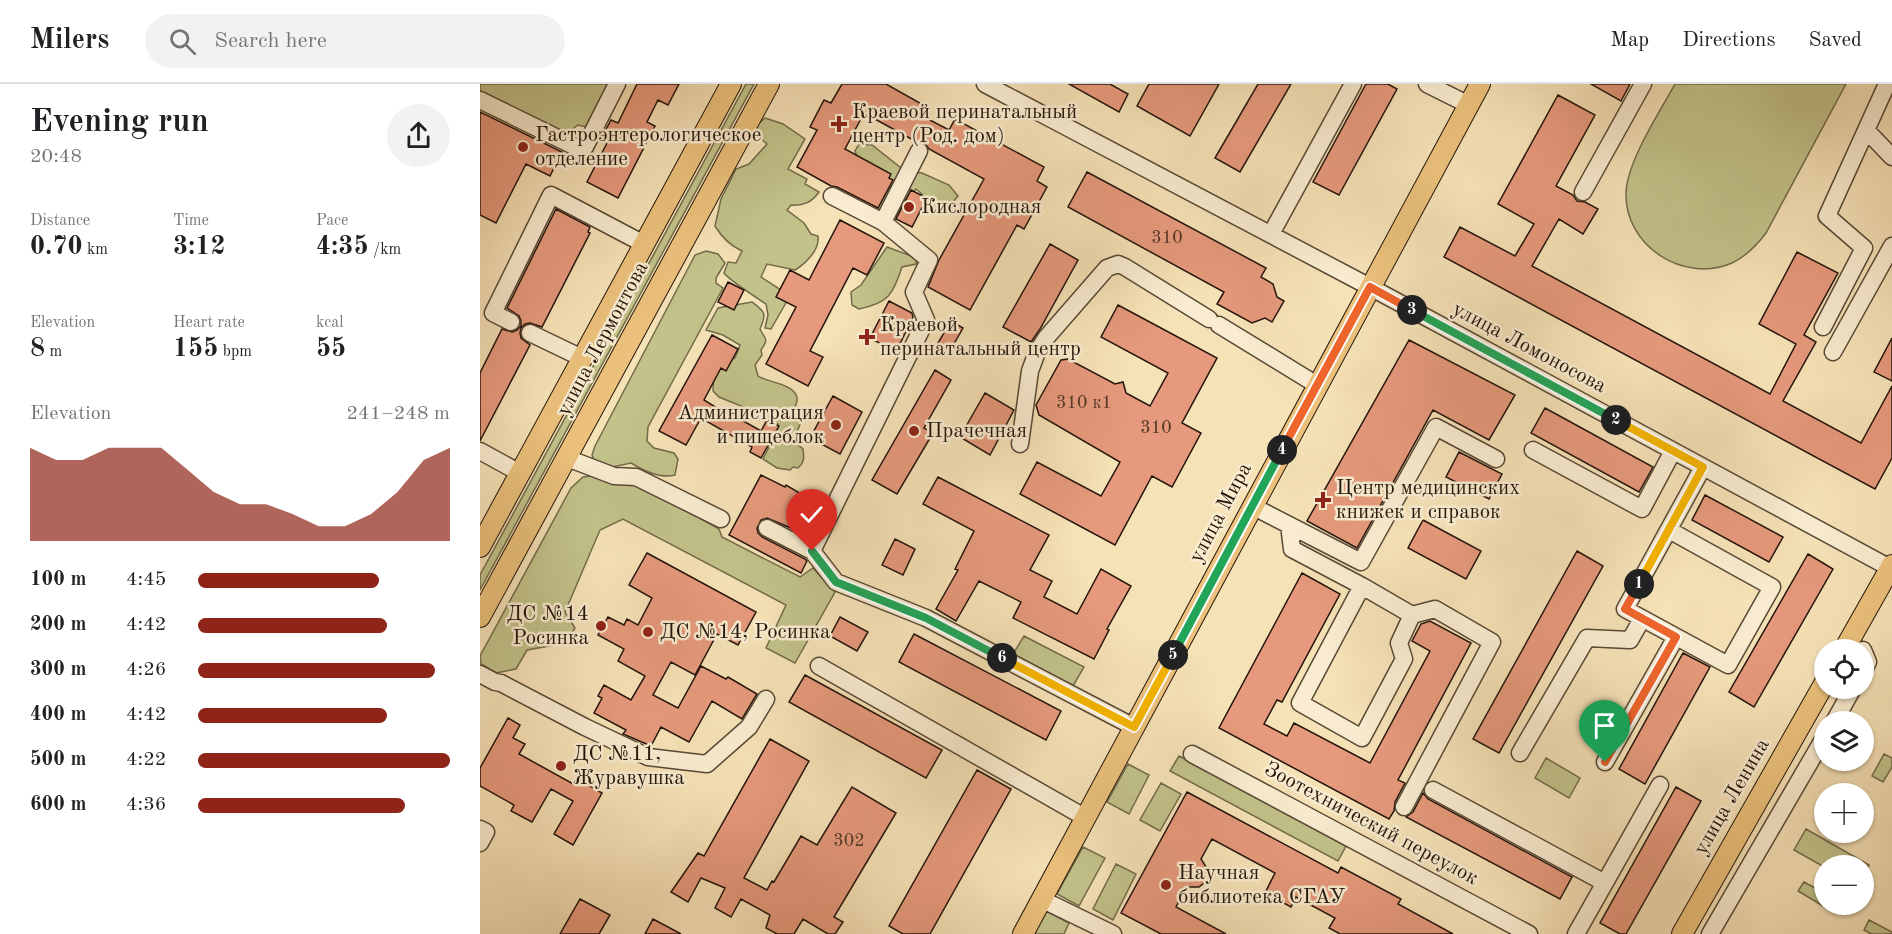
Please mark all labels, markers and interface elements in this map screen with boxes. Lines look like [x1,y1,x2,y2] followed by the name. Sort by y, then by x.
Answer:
[145,14,565,68] search box
[166,25,199,58] icon: search
[30,27,109,55] text: Milers
[214,30,327,52] text: Search here
[1610,30,1649,51] text: Map
[1682,30,1776,51] text: Directions
[1809,30,1862,51] text: Saved
[852,102,1077,147] place label: Краевой перинатальный центр (Род. дом)
[387,104,450,167] button: share
[30,106,209,139] text: Evening run
[830,115,848,133] marker: Краевой перинатальный центр (Род. дом)
[535,125,761,170] place label: Гастроэнтерологическое отделение
[516,140,530,154] marker: Гастроэнтерологическое отделение
[30,147,82,167] text: 20:48
[921,197,1042,218] place label: Кислородная
[902,200,916,214] marker: Кислородная
[30,213,90,229] text: Distance
[173,213,209,229] text: Time
[316,213,348,229] text: Pace
[1151,229,1183,247] house number: 310
[30,234,83,260] text: 0.70
[173,234,226,260] text: 3:12
[316,234,369,260] text: 4:35
[83,242,108,258] text: km
[369,242,401,258] text: /km
[554,258,652,420] street label: улица Лермонтова
[1397,295,1427,325] pin: 3
[1449,299,1609,397] street label: улица Ломоносова
[1407,302,1417,318] text: 3
[30,315,95,331] text: Elevation
[173,315,245,331] text: Heart rate
[316,315,344,331] text: kcal
[880,315,1081,360] place label: Краевой перинатальный центр
[858,328,876,346] marker: Краевой перинатальный центр
[30,336,45,362] text: 8
[173,336,218,362] text: 155
[316,336,346,362] text: 55
[45,344,62,360] text: m
[218,344,252,360] text: bpm
[1056,394,1112,412] house number: 310 к1
[677,403,824,448] place label: Администрация и пищеблок
[30,404,111,424] text: Elevation
[347,404,450,424] text: 241–248 m
[1601,405,1631,435] pin: 2
[1611,412,1621,428] text: 2
[829,418,843,432] marker: Администрация и пищеблок
[1140,419,1172,437] house number: 310
[926,421,1027,442] place label: Прачечная
[907,424,921,438] marker: Прачечная
[1267,435,1297,465] pin: 4
[1277,442,1287,458] text: 4
[1186,460,1256,566] street label: улица Мира
[1336,478,1520,523] place label: Центр медицинских книжек и справок
[786,489,837,551] pin
[1314,491,1332,509] marker: Центр медицинских книжек и справок
[795,498,828,531] icon: check
[1624,569,1654,599] pin: 1
[30,570,86,590] text: 100 m
[126,570,166,590] text: 4:45
[1634,576,1644,592] text: 1
[507,604,589,649] place label: ДС №14 Росинка
[30,615,86,635] text: 200 m
[126,615,166,635] text: 4:42
[594,619,608,633] marker: ДС №14 Росинка
[660,622,830,643] place label: ДС №14, Росинка
[641,625,655,639] marker: ДС №14, Росинка
[1814,639,1874,915] map controls
[1814,639,1874,699] button: locate
[1158,640,1188,670] pin: 5
[987,643,1017,673] pin: 6
[1168,647,1178,663] text: 5
[997,650,1007,666] text: 6
[30,660,86,680] text: 300 m
[126,660,166,680] text: 4:26
[1579,700,1630,762] pin
[30,705,86,725] text: 400 m
[126,705,166,725] text: 4:42
[1588,709,1621,742] icon: arrive
[1814,711,1874,771] button: layers
[1690,735,1774,859] street label: улица Ленина
[573,744,685,789] place label: ДС №11, Журавушка
[30,750,86,770] text: 500 m
[126,750,166,770] text: 4:22
[554,759,568,773] marker: ДС №11, Журавушка
[1261,759,1482,890] street label: Зоотехнический переулок
[1814,783,1874,843] button: +
[30,795,86,815] text: 600 m
[126,795,166,815] text: 4:36
[833,832,865,850] house number: 302
[1814,855,1874,915] button: −
[1178,863,1346,908] place label: Научная библиотека СГАУ
[1159,878,1173,892] marker: Научная библиотека СГАУ

